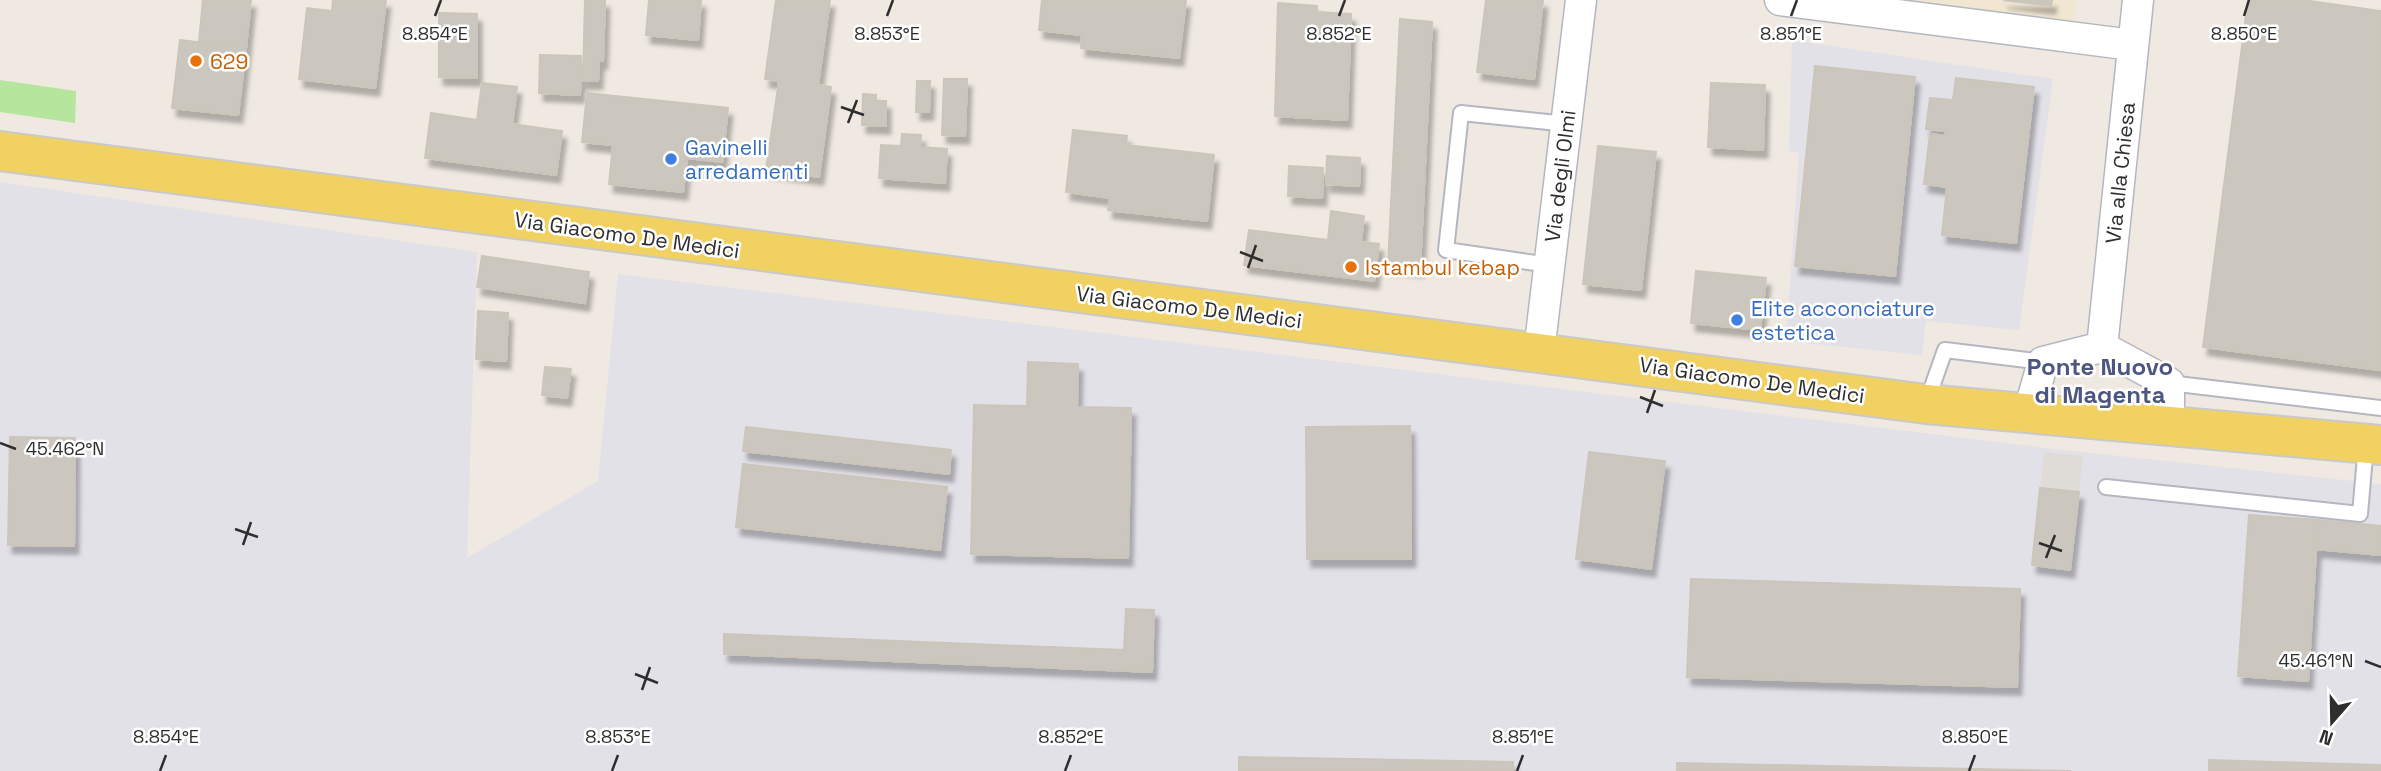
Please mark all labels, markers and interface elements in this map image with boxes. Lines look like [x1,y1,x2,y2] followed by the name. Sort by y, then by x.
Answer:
[402,22,468,45] text: 8.854°E
[854,22,920,45] text: 8.853°E
[1306,22,1372,45] text: 8.852°E
[1760,22,1822,45] text: 8.851°E
[2211,22,2277,45] text: 8.850°E
[210,48,248,75] place label: 629
[188,53,204,69] marker: 629
[2099,101,2141,245] street label: Via alla Chiesa
[1538,108,1582,244] street label: Via degli Olmi
[685,134,808,185] place label: Gavinelli arredamenti
[663,151,679,167] marker: Gavinelli arredamenti
[513,206,741,264] street label: Via Giacomo De Medici
[1365,254,1520,281] place label: Istambul kebap
[1343,259,1359,275] marker: Istambul kebap
[1075,280,1303,334] street label: Via Giacomo De Medici
[1751,295,1935,346] place label: Elite acconciature estetica
[1729,312,1745,328] marker: Elite acconciature estetica
[1638,351,1866,409] street label: Via Giacomo De Medici
[2027,351,2173,410] district label: Ponte Nuovo di Magenta
[26,437,104,460] text: 45.462°N
[2278,649,2354,672] text: 45.461°N
[2297,687,2367,757] north arrow
[2316,724,2337,751] text: N
[133,725,199,748] text: 8.854°E
[585,725,651,748] text: 8.853°E
[1038,725,1104,748] text: 8.852°E
[1492,725,1554,748] text: 8.851°E
[1942,725,2008,748] text: 8.850°E

